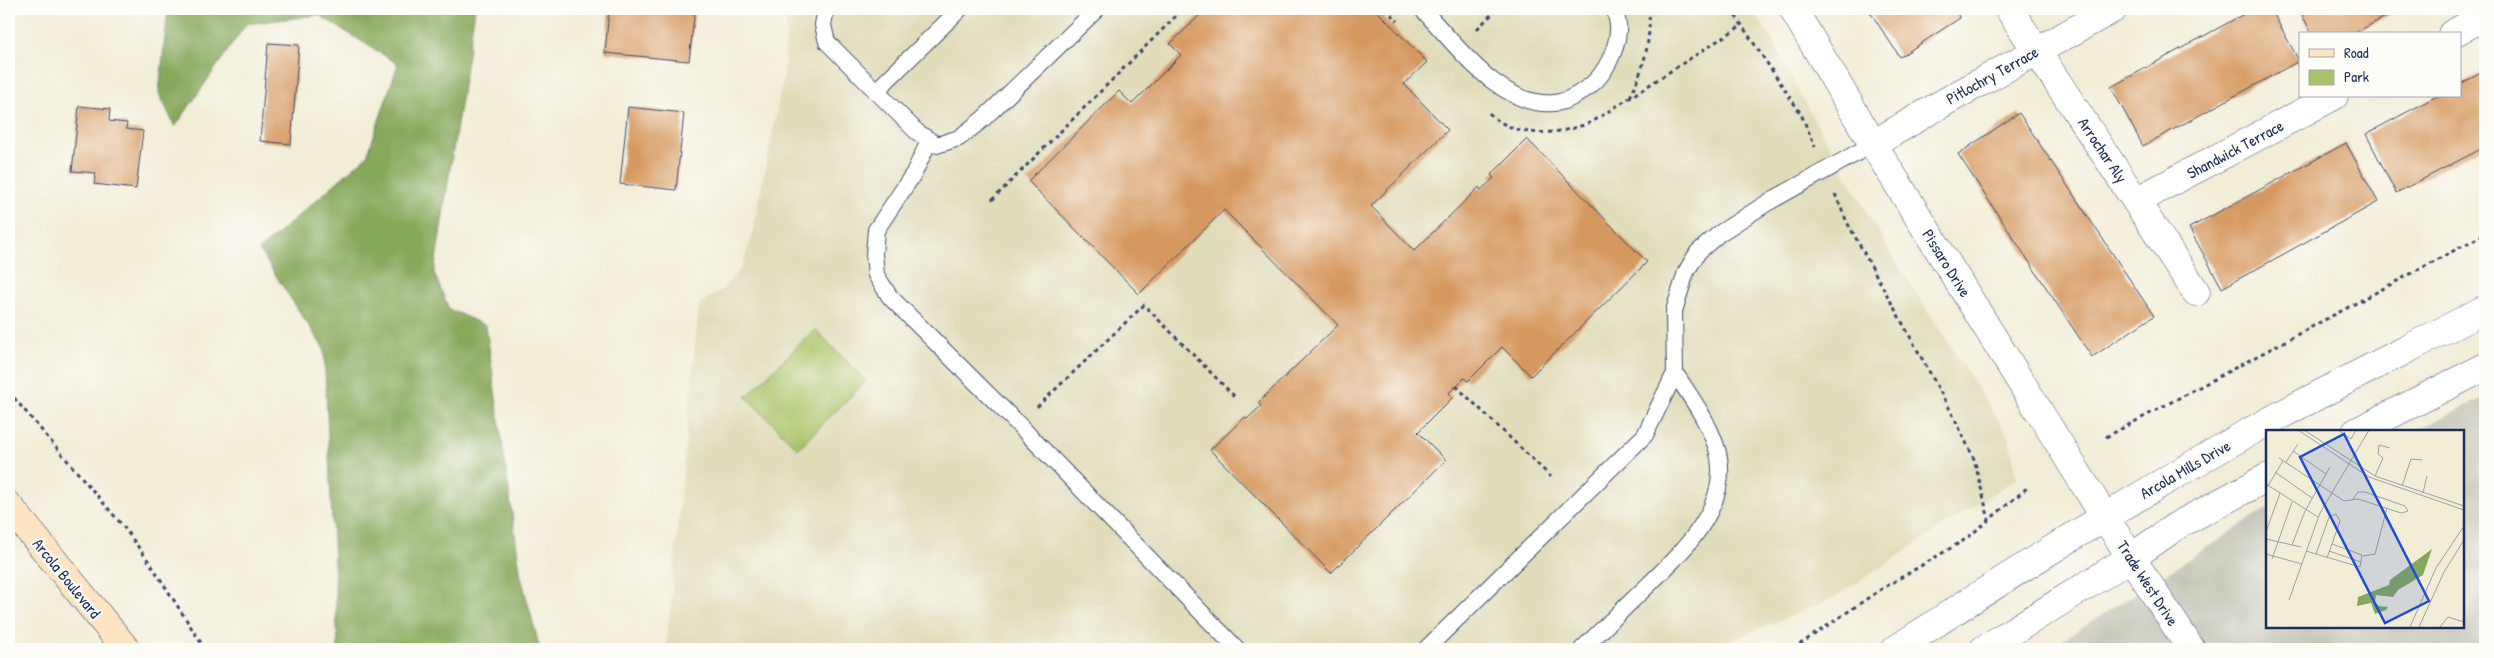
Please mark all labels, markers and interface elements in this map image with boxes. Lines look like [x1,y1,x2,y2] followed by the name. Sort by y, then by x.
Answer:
[2299,32,2462,98] legend
[1942,40,2043,109] street label: Pitlochry Terrace
[2344,42,2369,63] text: Road
[2344,66,2369,87] text: Park
[2073,113,2133,187] street label: Arrochar Aly
[2183,114,2288,184] street label: Shandwick Terrace
[1917,225,1977,302] street label: Pissaro Drive
[2266,430,2464,628] inset map
[2136,434,2235,504] street label: Arcola Mills Drive
[28,533,106,623] street label: Arcola Boulevard
[2112,536,2184,631] street label: Trade West Drive

